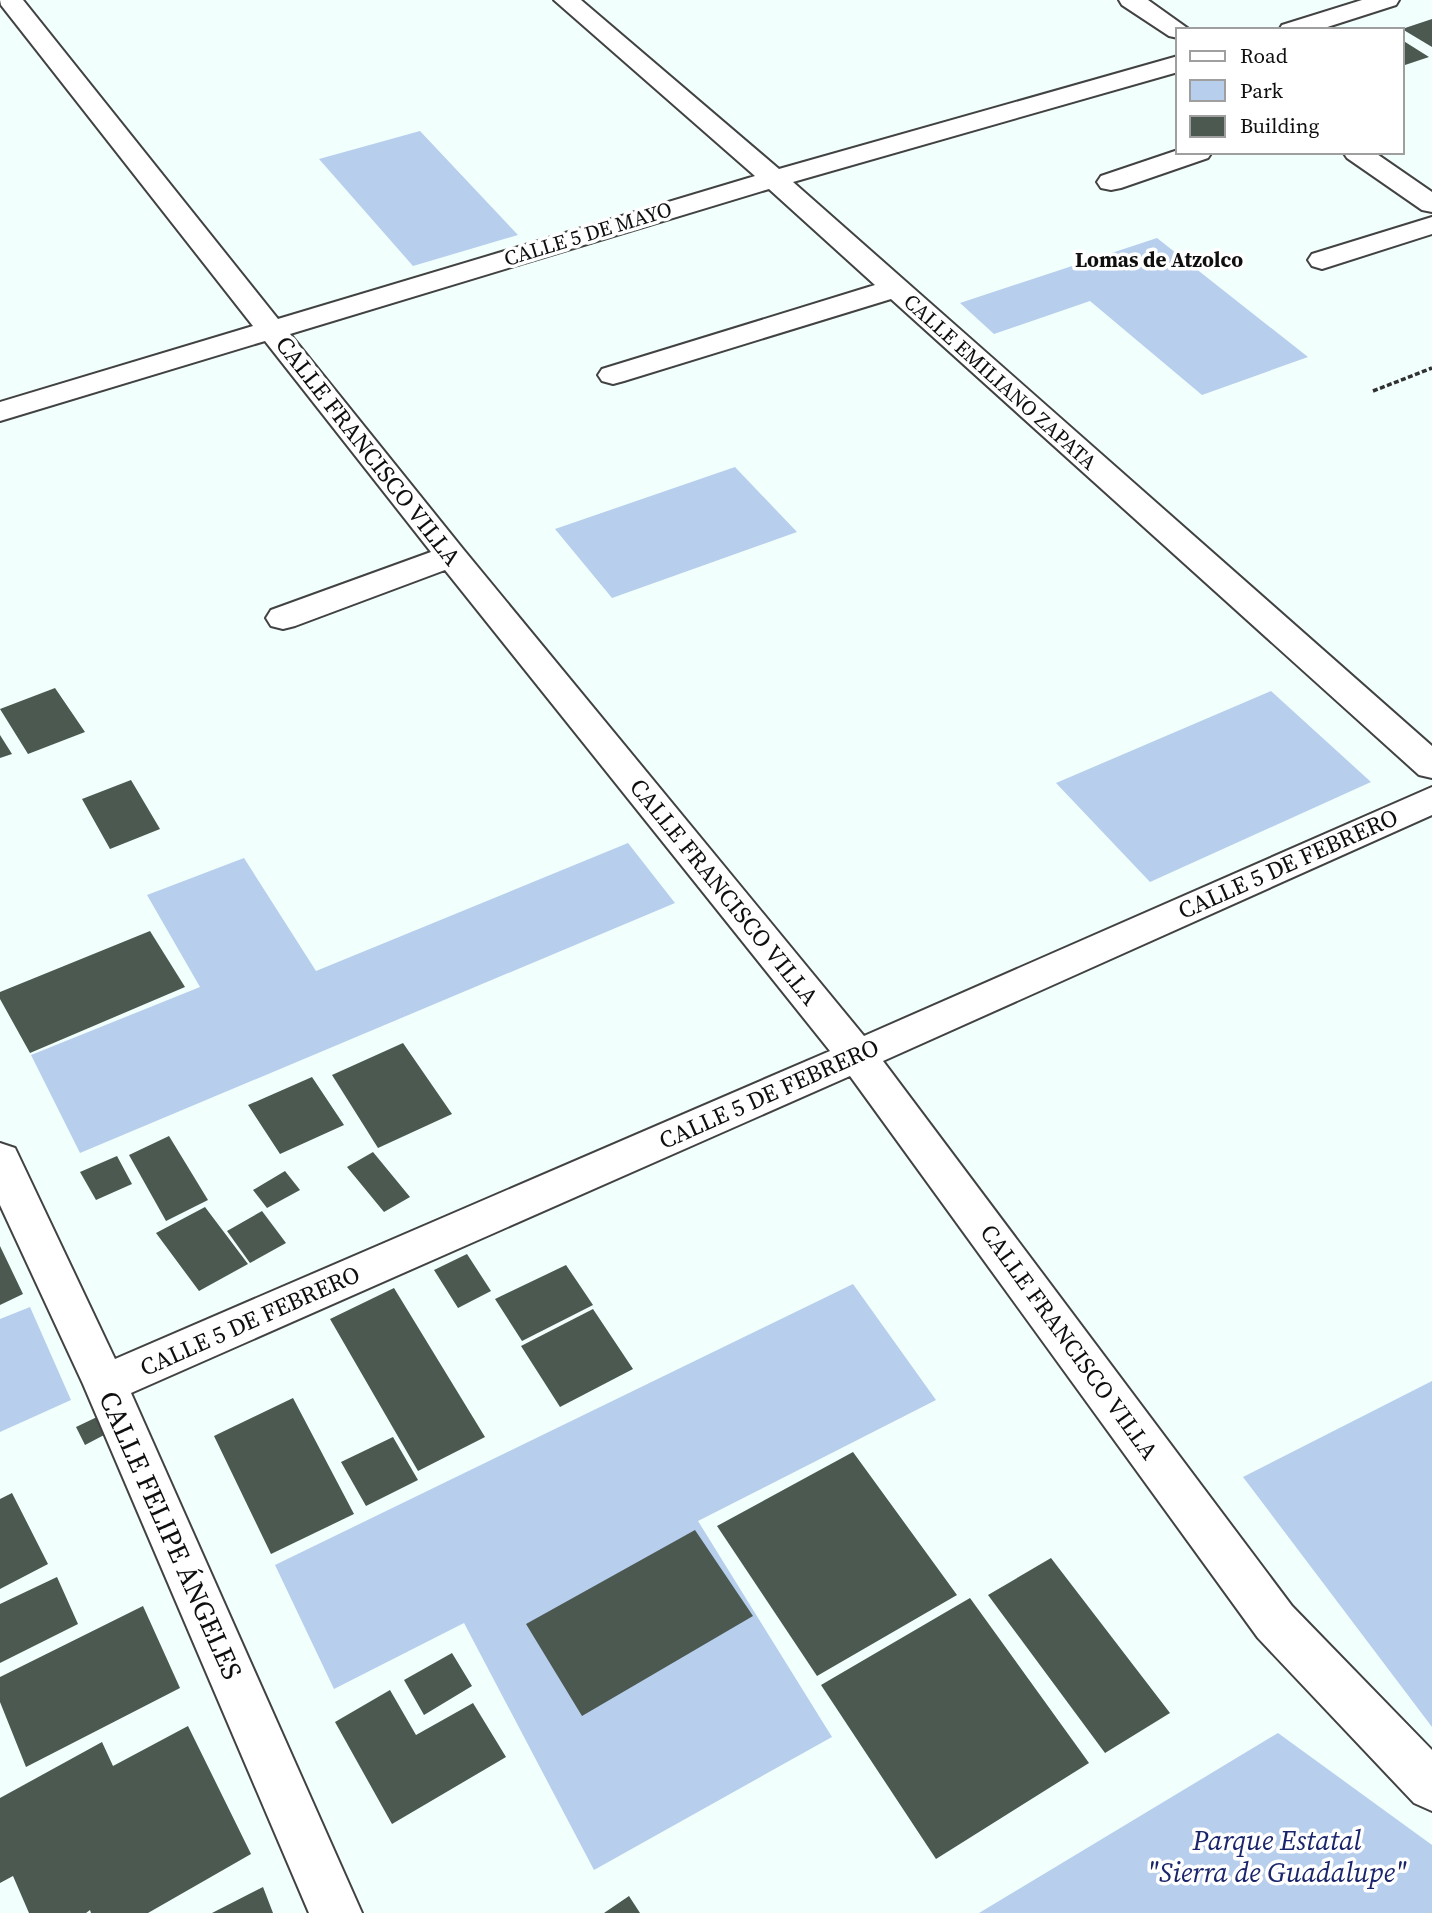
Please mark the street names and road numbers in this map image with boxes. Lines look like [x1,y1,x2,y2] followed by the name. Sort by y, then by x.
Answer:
[500,194,675,273] street label: CALLE 5 DE MAYO
[897,287,1103,476] street label: CALLE EMILIANO ZAPATA
[268,329,469,573] street label: CALLE FRANCISCO VILLA
[622,771,826,1012] street label: CALLE FRANCISCO VILLA
[1173,800,1403,927] street label: CALLE 5 DE FEBRERO
[654,1030,884,1157] street label: CALLE 5 DE FEBRERO
[973,1217,1166,1466] street label: CALLE FRANCISCO VILLA
[135,1257,365,1384] street label: CALLE 5 DE FEBRERO
[90,1385,252,1685] street label: CALLE FELIPE ÁNGELES

